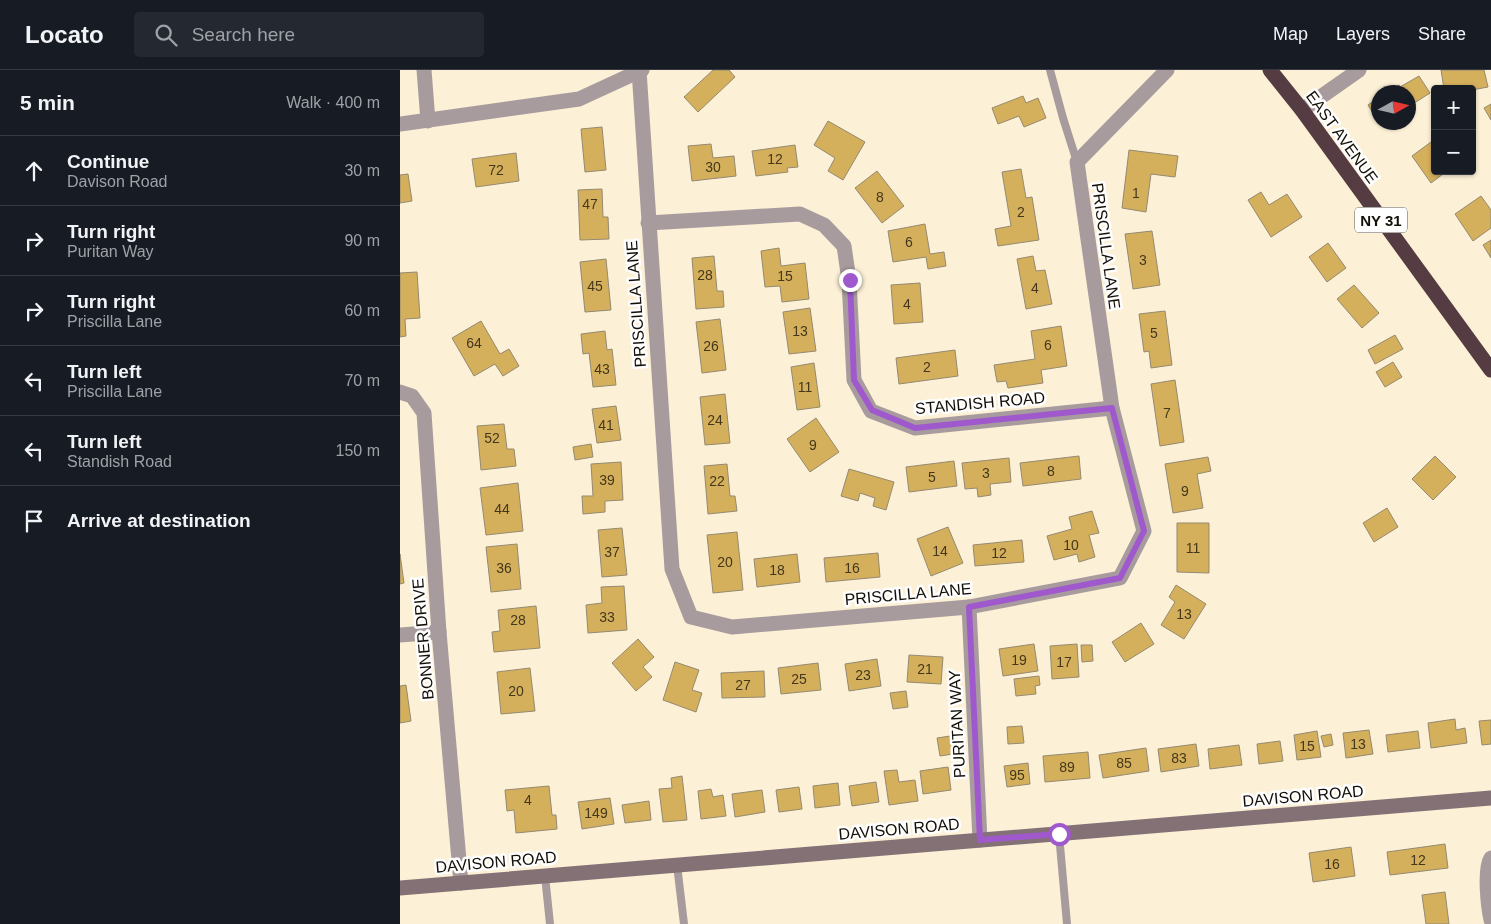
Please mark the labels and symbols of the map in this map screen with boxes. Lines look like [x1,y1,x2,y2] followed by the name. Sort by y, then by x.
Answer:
[1371,85,1416,130] north arrow
[1303,88,1381,186] street label: EAST AVENUE
[767,151,783,167] house number: 12
[705,159,721,175] house number: 30
[488,162,504,178] house number: 72
[1089,182,1123,310] street label: PRISCILLA LANE
[1132,185,1140,201] house number: 1
[876,189,884,205] house number: 8
[582,196,598,212] house number: 47
[1017,204,1025,220] house number: 2
[1355,208,1407,232] road number: NY 31
[905,234,913,250] house number: 6
[623,240,649,368] street label: PRISCILLA LANE
[1139,252,1147,268] house number: 3
[697,267,713,283] house number: 28
[777,268,793,284] house number: 15
[839,269,862,292] route end
[587,278,603,294] house number: 45
[1031,280,1039,296] house number: 4
[903,296,911,312] house number: 4
[792,323,808,339] house number: 13
[1150,325,1158,341] house number: 5
[466,335,482,351] house number: 64
[1044,337,1052,353] house number: 6
[703,338,719,354] house number: 26
[923,359,931,375] house number: 2
[594,361,610,377] house number: 43
[798,379,812,395] house number: 11
[914,389,1046,417] street label: STANDISH ROAD
[1163,405,1171,421] house number: 7
[707,412,723,428] house number: 24
[598,417,614,433] house number: 41
[484,430,500,446] house number: 52
[809,437,817,453] house number: 9
[1047,463,1055,479] house number: 8
[982,465,990,481] house number: 3
[928,469,936,485] house number: 5
[599,472,615,488] house number: 39
[709,473,725,489] house number: 22
[1181,483,1189,499] house number: 9
[494,501,510,517] house number: 44
[1063,537,1079,553] house number: 10
[1186,540,1200,556] house number: 11
[932,543,948,559] house number: 14
[604,544,620,560] house number: 37
[991,545,1007,561] house number: 12
[717,554,733,570] house number: 20
[496,560,512,576] house number: 36
[844,560,860,576] house number: 16
[769,562,785,578] house number: 18
[409,578,437,700] street label: BONNER DRIVE
[844,580,972,608] street label: PRISCILLA LANE
[1176,606,1192,622] house number: 13
[599,609,615,625] house number: 33
[510,612,526,628] house number: 28
[1011,652,1027,668] house number: 19
[1056,654,1072,670] house number: 17
[917,661,933,677] house number: 21
[855,667,871,683] house number: 23
[946,669,968,778] street label: PURITAN WAY
[791,671,807,687] house number: 25
[735,677,751,693] house number: 27
[508,683,524,699] house number: 20
[1350,736,1366,752] house number: 13
[1299,738,1315,754] house number: 15
[1171,750,1187,766] house number: 83
[1116,755,1132,771] house number: 85
[1059,759,1075,775] house number: 89
[1009,767,1025,783] house number: 95
[1242,782,1364,810] street label: DAVISON ROAD
[524,792,532,808] house number: 4
[584,805,608,821] house number: 149
[838,815,960,843] street label: DAVISON ROAD
[1048,823,1071,846] route start
[435,848,557,876] street label: DAVISON ROAD
[1410,852,1426,868] house number: 12
[1324,856,1340,872] house number: 16

